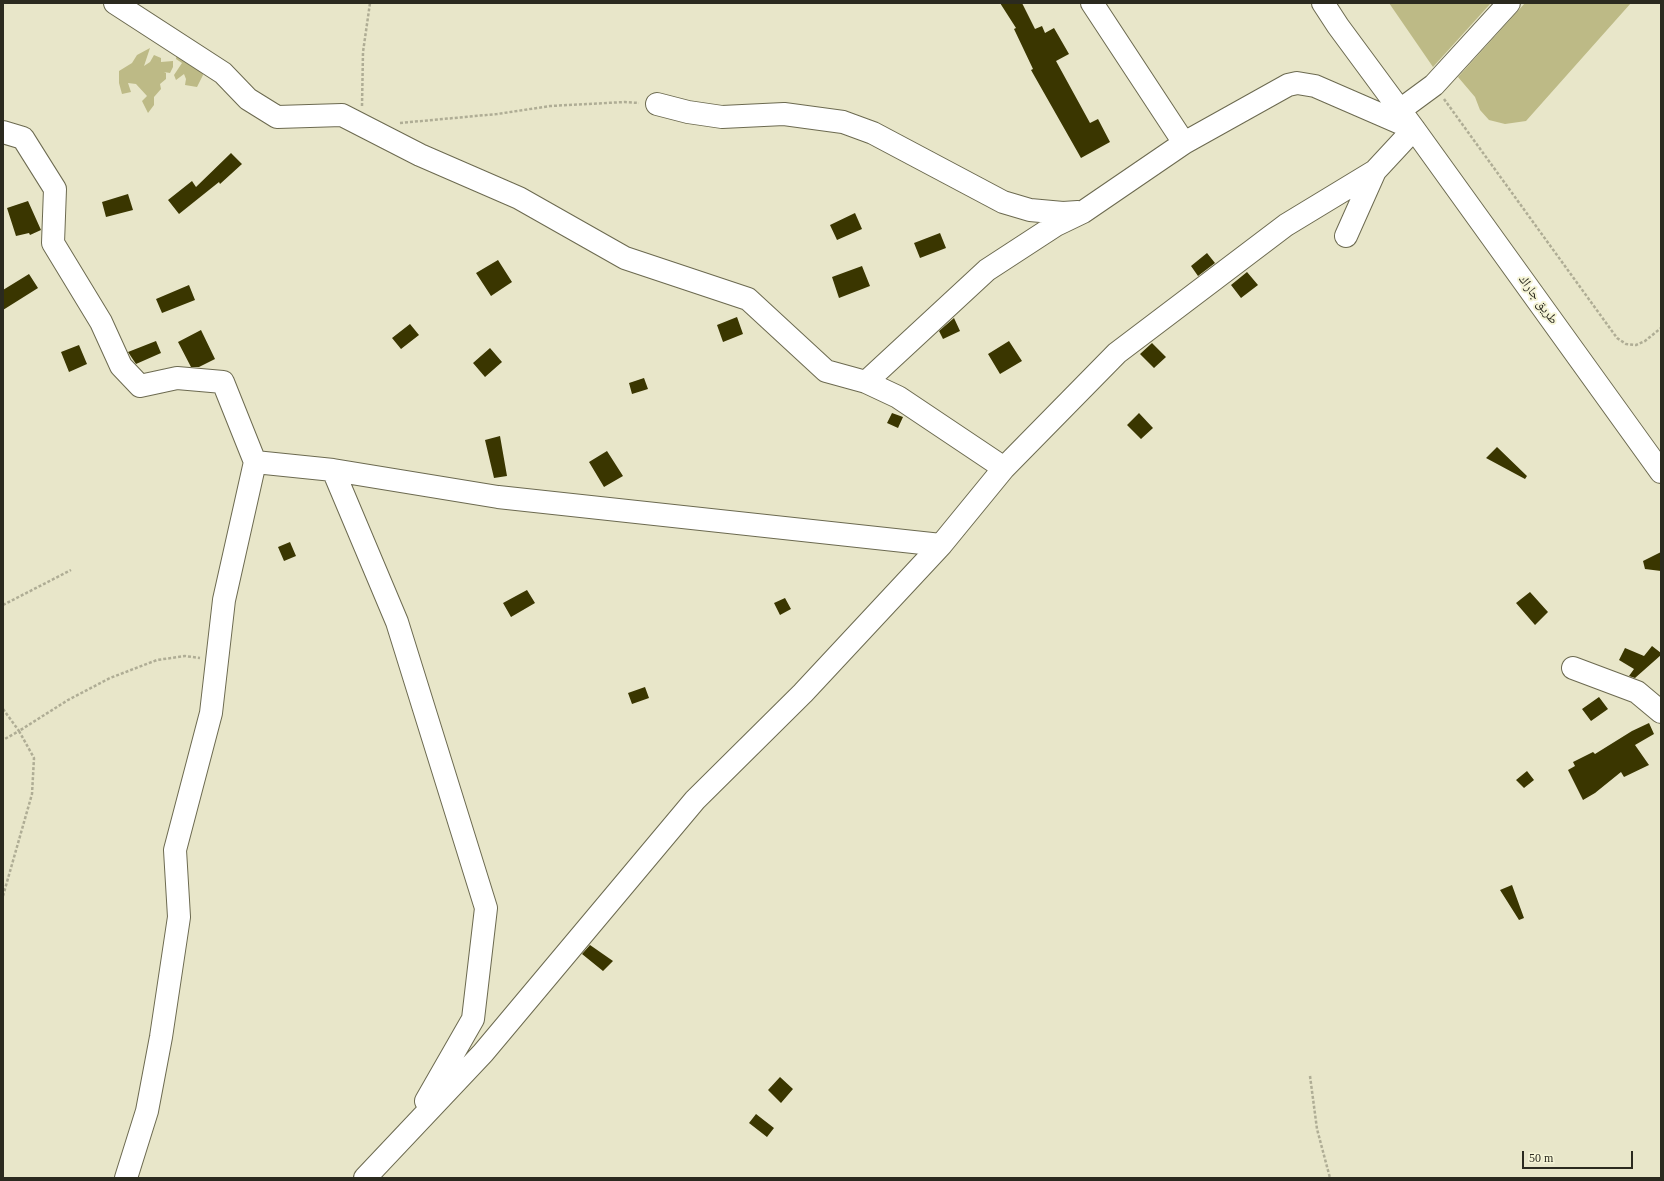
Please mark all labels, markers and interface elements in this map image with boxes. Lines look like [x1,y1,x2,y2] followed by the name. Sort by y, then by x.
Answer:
[1515,272,1561,328] street label: طريق جاراك
[1524,1143,1635,1169] scale bar
[1529,1151,1553,1165] text: 50 m

